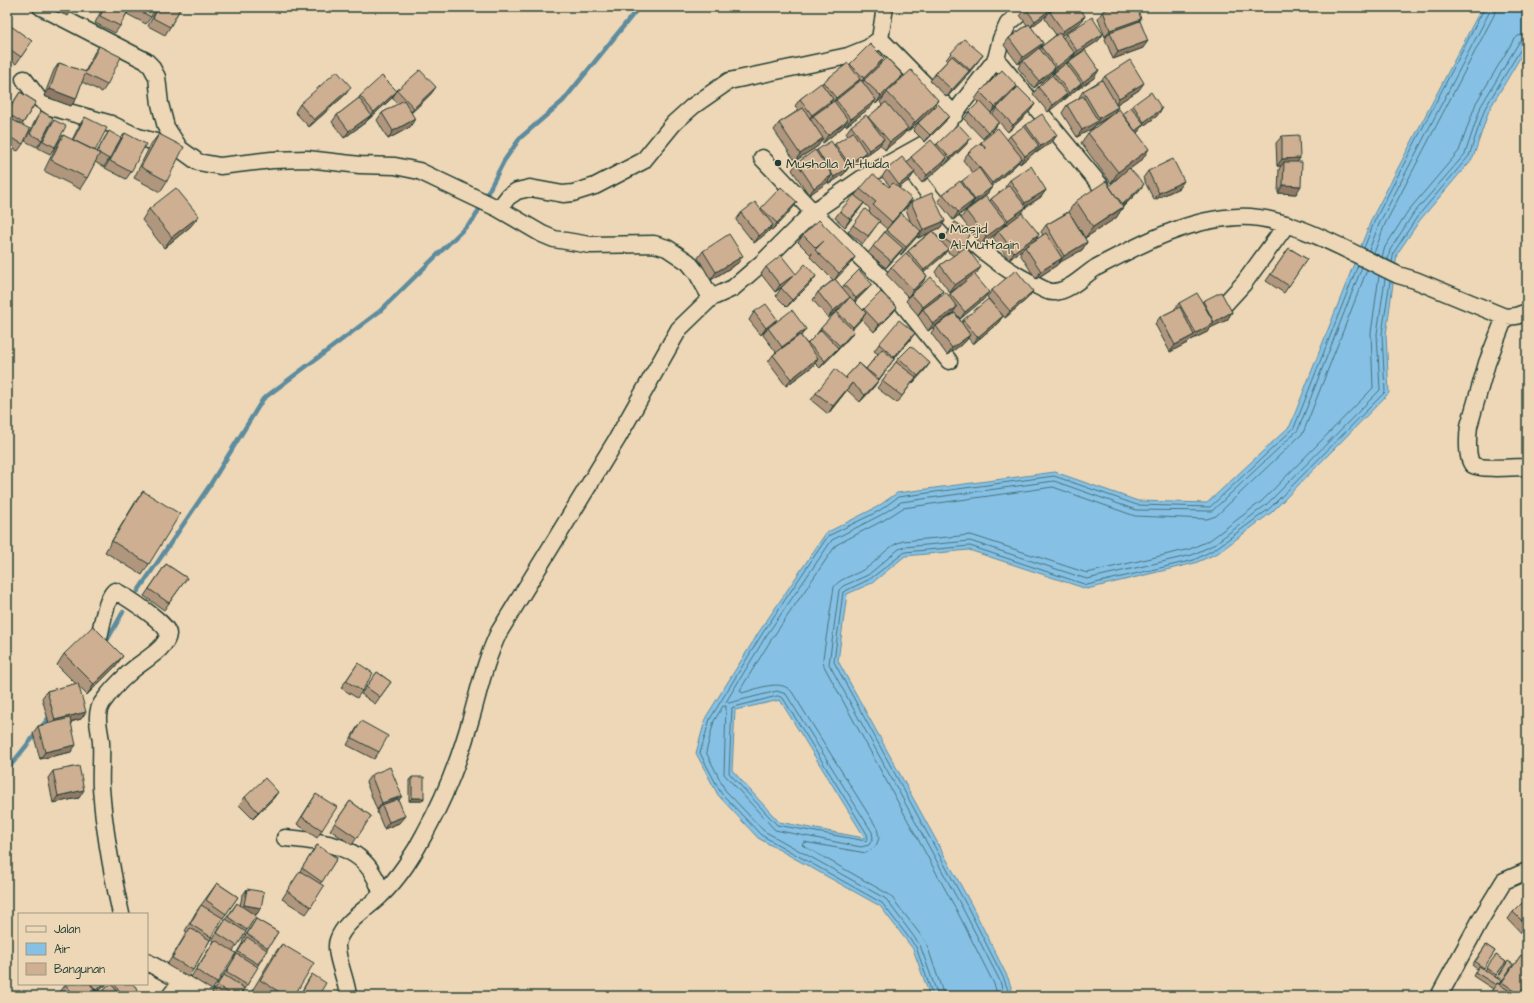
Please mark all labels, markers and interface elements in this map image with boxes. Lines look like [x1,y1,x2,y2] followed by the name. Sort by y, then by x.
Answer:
[786,154,889,174] place label: Musholla Al-Huda
[773,158,783,168] marker: Musholla Al-Huda
[950,219,1019,255] place label: Masjid Al-Muttaqin
[937,231,947,241] marker: Masjid Al-Muttaqin
[18,913,148,985] legend
[54,921,80,938] text: Jalan
[54,941,71,958] text: Air
[54,961,105,979] text: Bangunan

